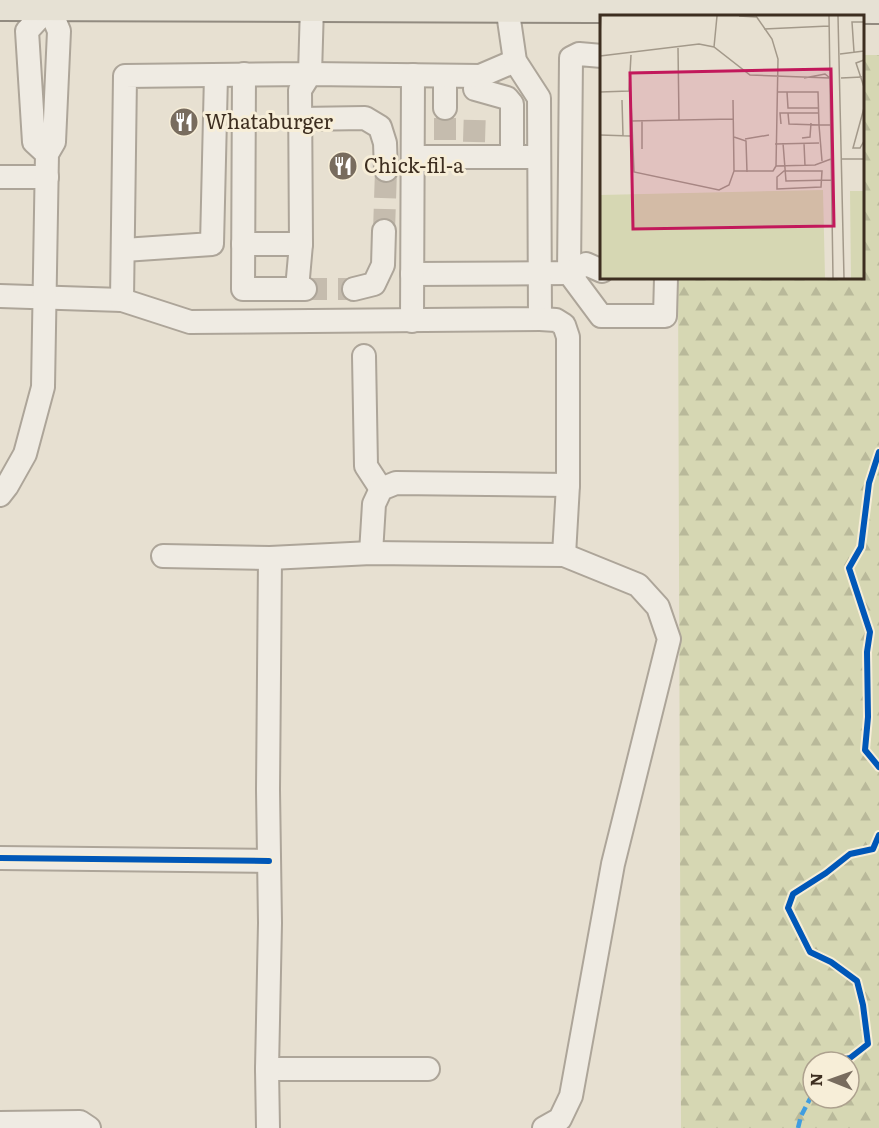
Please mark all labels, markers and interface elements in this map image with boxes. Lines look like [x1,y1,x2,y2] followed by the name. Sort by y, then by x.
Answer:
[600,15,864,279] inset map
[205,105,333,135] place label: Whataburger
[168,106,200,138] restaurant icon: Whataburger
[364,149,464,179] place label: Chick-fil-a
[327,150,359,182] restaurant icon: Chick-fil-a
[801,1050,861,1110] north arrow
[803,1073,827,1087] text: N

